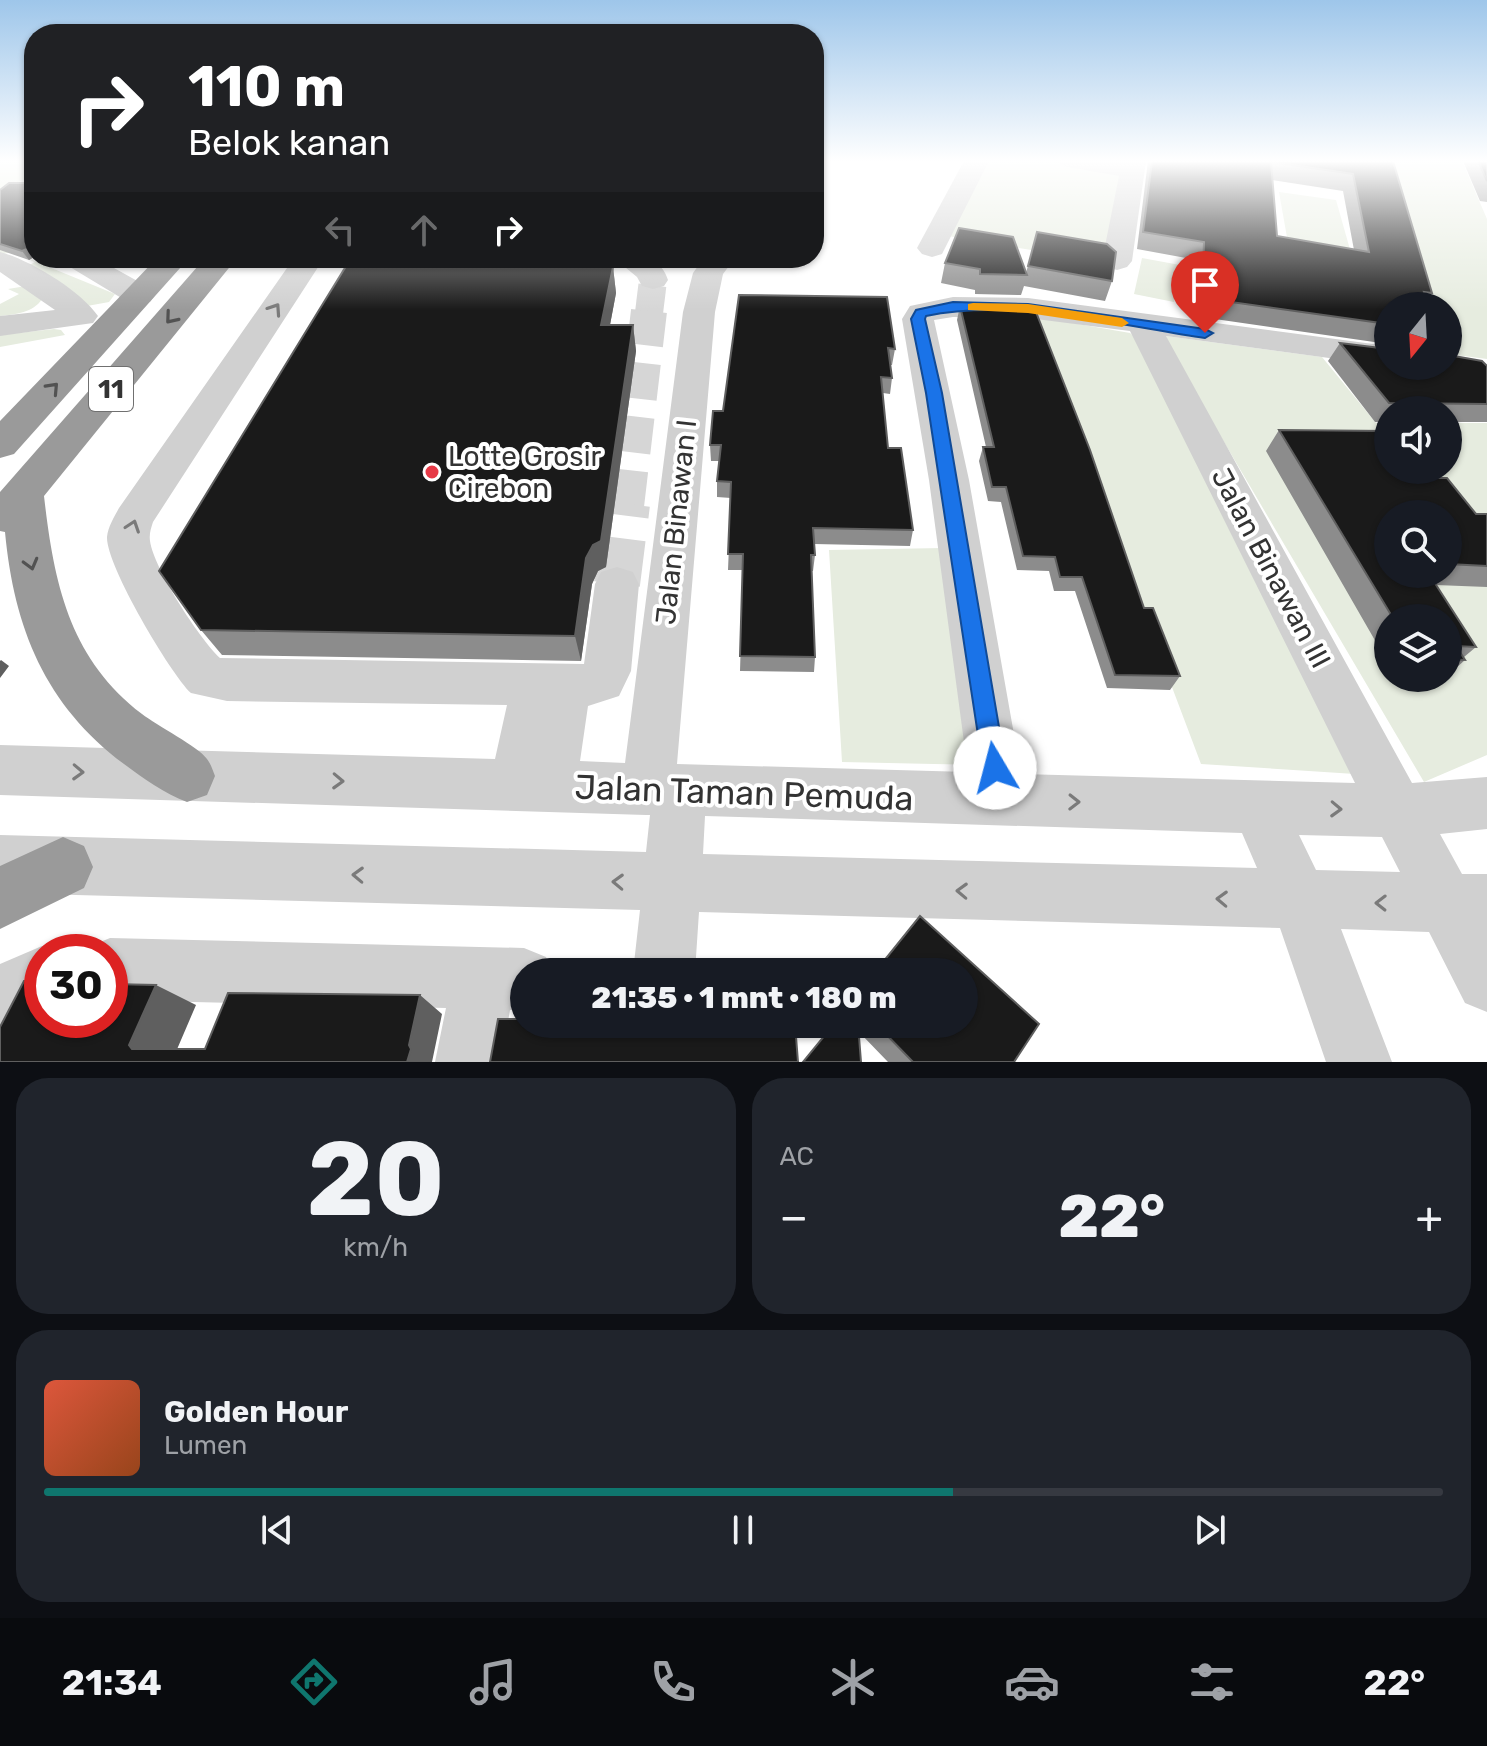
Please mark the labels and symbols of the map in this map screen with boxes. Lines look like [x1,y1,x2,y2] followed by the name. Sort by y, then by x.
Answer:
[1171,251,1239,333] pin
[1374,292,1462,380] north arrow
[265,303,280,317] one-way arrow
[166,308,181,323] one-way arrow
[89,367,133,411] road number: 11
[43,383,58,397] one-way arrow
[649,418,703,626] street label: Jalan Binawan I
[448,440,601,505] place label: Lotte Grosir Cirebon
[423,463,441,481] marker: Lotte Grosir Cirebon
[1204,463,1338,673] street label: Jalan Binawan III
[124,520,140,534] one-way arrow
[21,556,38,570] one-way arrow
[953,726,1037,810] position arrow
[72,764,85,781] one-way arrow
[574,767,914,819] street label: Jalan Taman Pemuda
[332,772,345,789] one-way arrow
[1068,793,1081,810] one-way arrow
[1330,800,1343,817] one-way arrow
[351,866,364,884] one-way arrow
[611,873,624,890] one-way arrow
[955,883,968,900] one-way arrow
[1215,890,1228,907] one-way arrow
[1374,894,1387,912] one-way arrow
[24,934,128,1038] speed limit sign: 30

